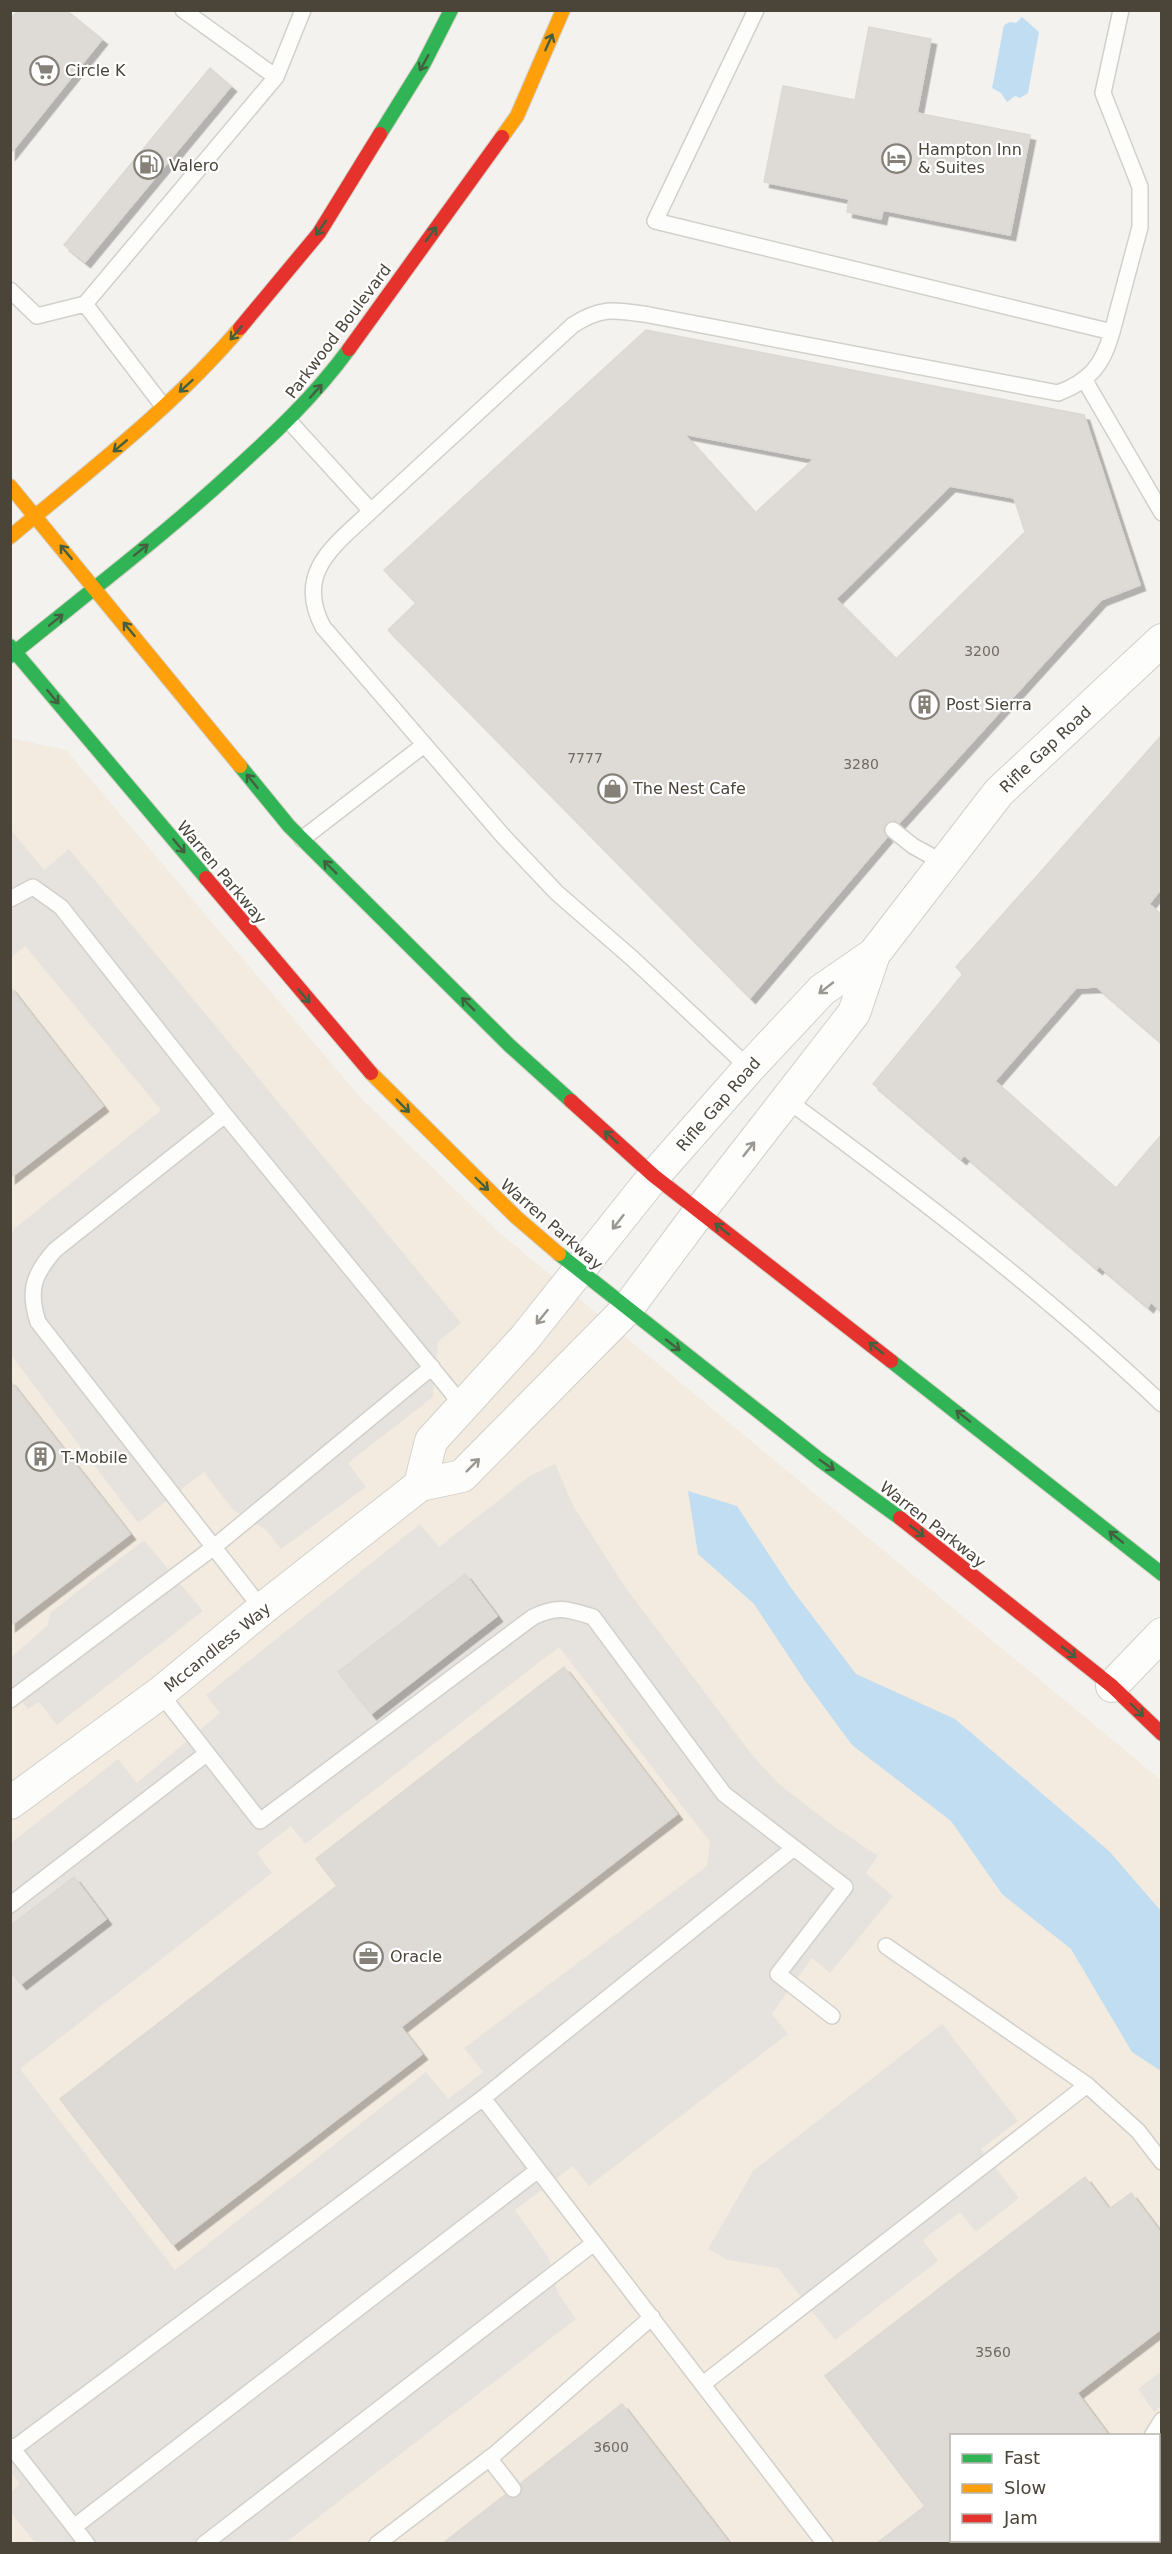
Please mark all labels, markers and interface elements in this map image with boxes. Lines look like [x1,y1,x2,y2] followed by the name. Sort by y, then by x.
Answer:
[544,34,556,52] one-way arrow
[418,53,429,71] one-way arrow
[28,54,60,86] supermarket icon: Circle K
[65,61,126,80] place label: Circle K
[918,140,1022,177] place label: Hampton Inn & Suites
[881,142,913,174] hotel icon: Hampton Inn & Suites
[132,149,164,181] fuel station icon: Valero
[169,156,219,175] place label: Valero
[315,220,327,236] one-way arrow
[425,227,438,243] one-way arrow
[282,260,395,402] street label: Parkwood Boulevard
[229,325,243,340] one-way arrow
[178,379,193,393] one-way arrow
[309,384,323,399] one-way arrow
[113,439,128,453] one-way arrow
[59,544,72,560] one-way arrow
[133,544,149,557] one-way arrow
[47,613,63,626] one-way arrow
[123,621,136,637] one-way arrow
[964,643,1000,659] house number: 3200
[909,688,941,720] building icon: Post Sierra
[47,689,60,705] one-way arrow
[946,695,1032,714] place label: Post Sierra
[996,702,1095,797] street label: Rifle Gap Road
[567,750,603,766] house number: 7777
[843,756,879,772] house number: 3280
[596,772,628,804] shop icon: The Nest Cafe
[246,773,259,789] one-way arrow
[632,779,746,798] place label: The Nest Cafe
[173,817,270,928] street label: Warren Parkway
[172,838,185,854] one-way arrow
[322,859,337,874] one-way arrow
[819,981,835,994] one-way arrow
[297,988,311,1003] one-way arrow
[460,997,475,1012] one-way arrow
[672,1054,764,1155] street label: Rifle Gap Road
[396,1098,411,1113] one-way arrow
[604,1130,619,1144] one-way arrow
[742,1141,755,1157] one-way arrow
[497,1175,607,1274] street label: Warren Parkway
[475,1177,490,1192] one-way arrow
[611,1214,624,1230] one-way arrow
[714,1222,730,1235] one-way arrow
[536,1309,549,1325] one-way arrow
[665,1338,681,1351] one-way arrow
[868,1342,884,1355] one-way arrow
[955,1410,971,1423] one-way arrow
[24,1441,56,1473] building icon: T-Mobile
[60,1448,128,1467] place label: T-Mobile
[465,1458,480,1473] one-way arrow
[818,1459,835,1471] one-way arrow
[876,1477,989,1572] street label: Warren Parkway
[908,1525,924,1538] one-way arrow
[1108,1531,1124,1544] one-way arrow
[160,1599,274,1696] street label: Mccandless Way
[1061,1646,1077,1659] one-way arrow
[1129,1703,1144,1717] one-way arrow
[353,1940,385,1972] office icon: Oracle
[390,1947,442,1966] place label: Oracle
[975,2344,1011,2360] house number: 3560
[950,2434,1160,2542] legend
[593,2439,629,2455] house number: 3600
[1004,2447,1040,2468] text: Fast
[1004,2477,1046,2498] text: Slow
[1003,2507,1038,2528] text: Jam

